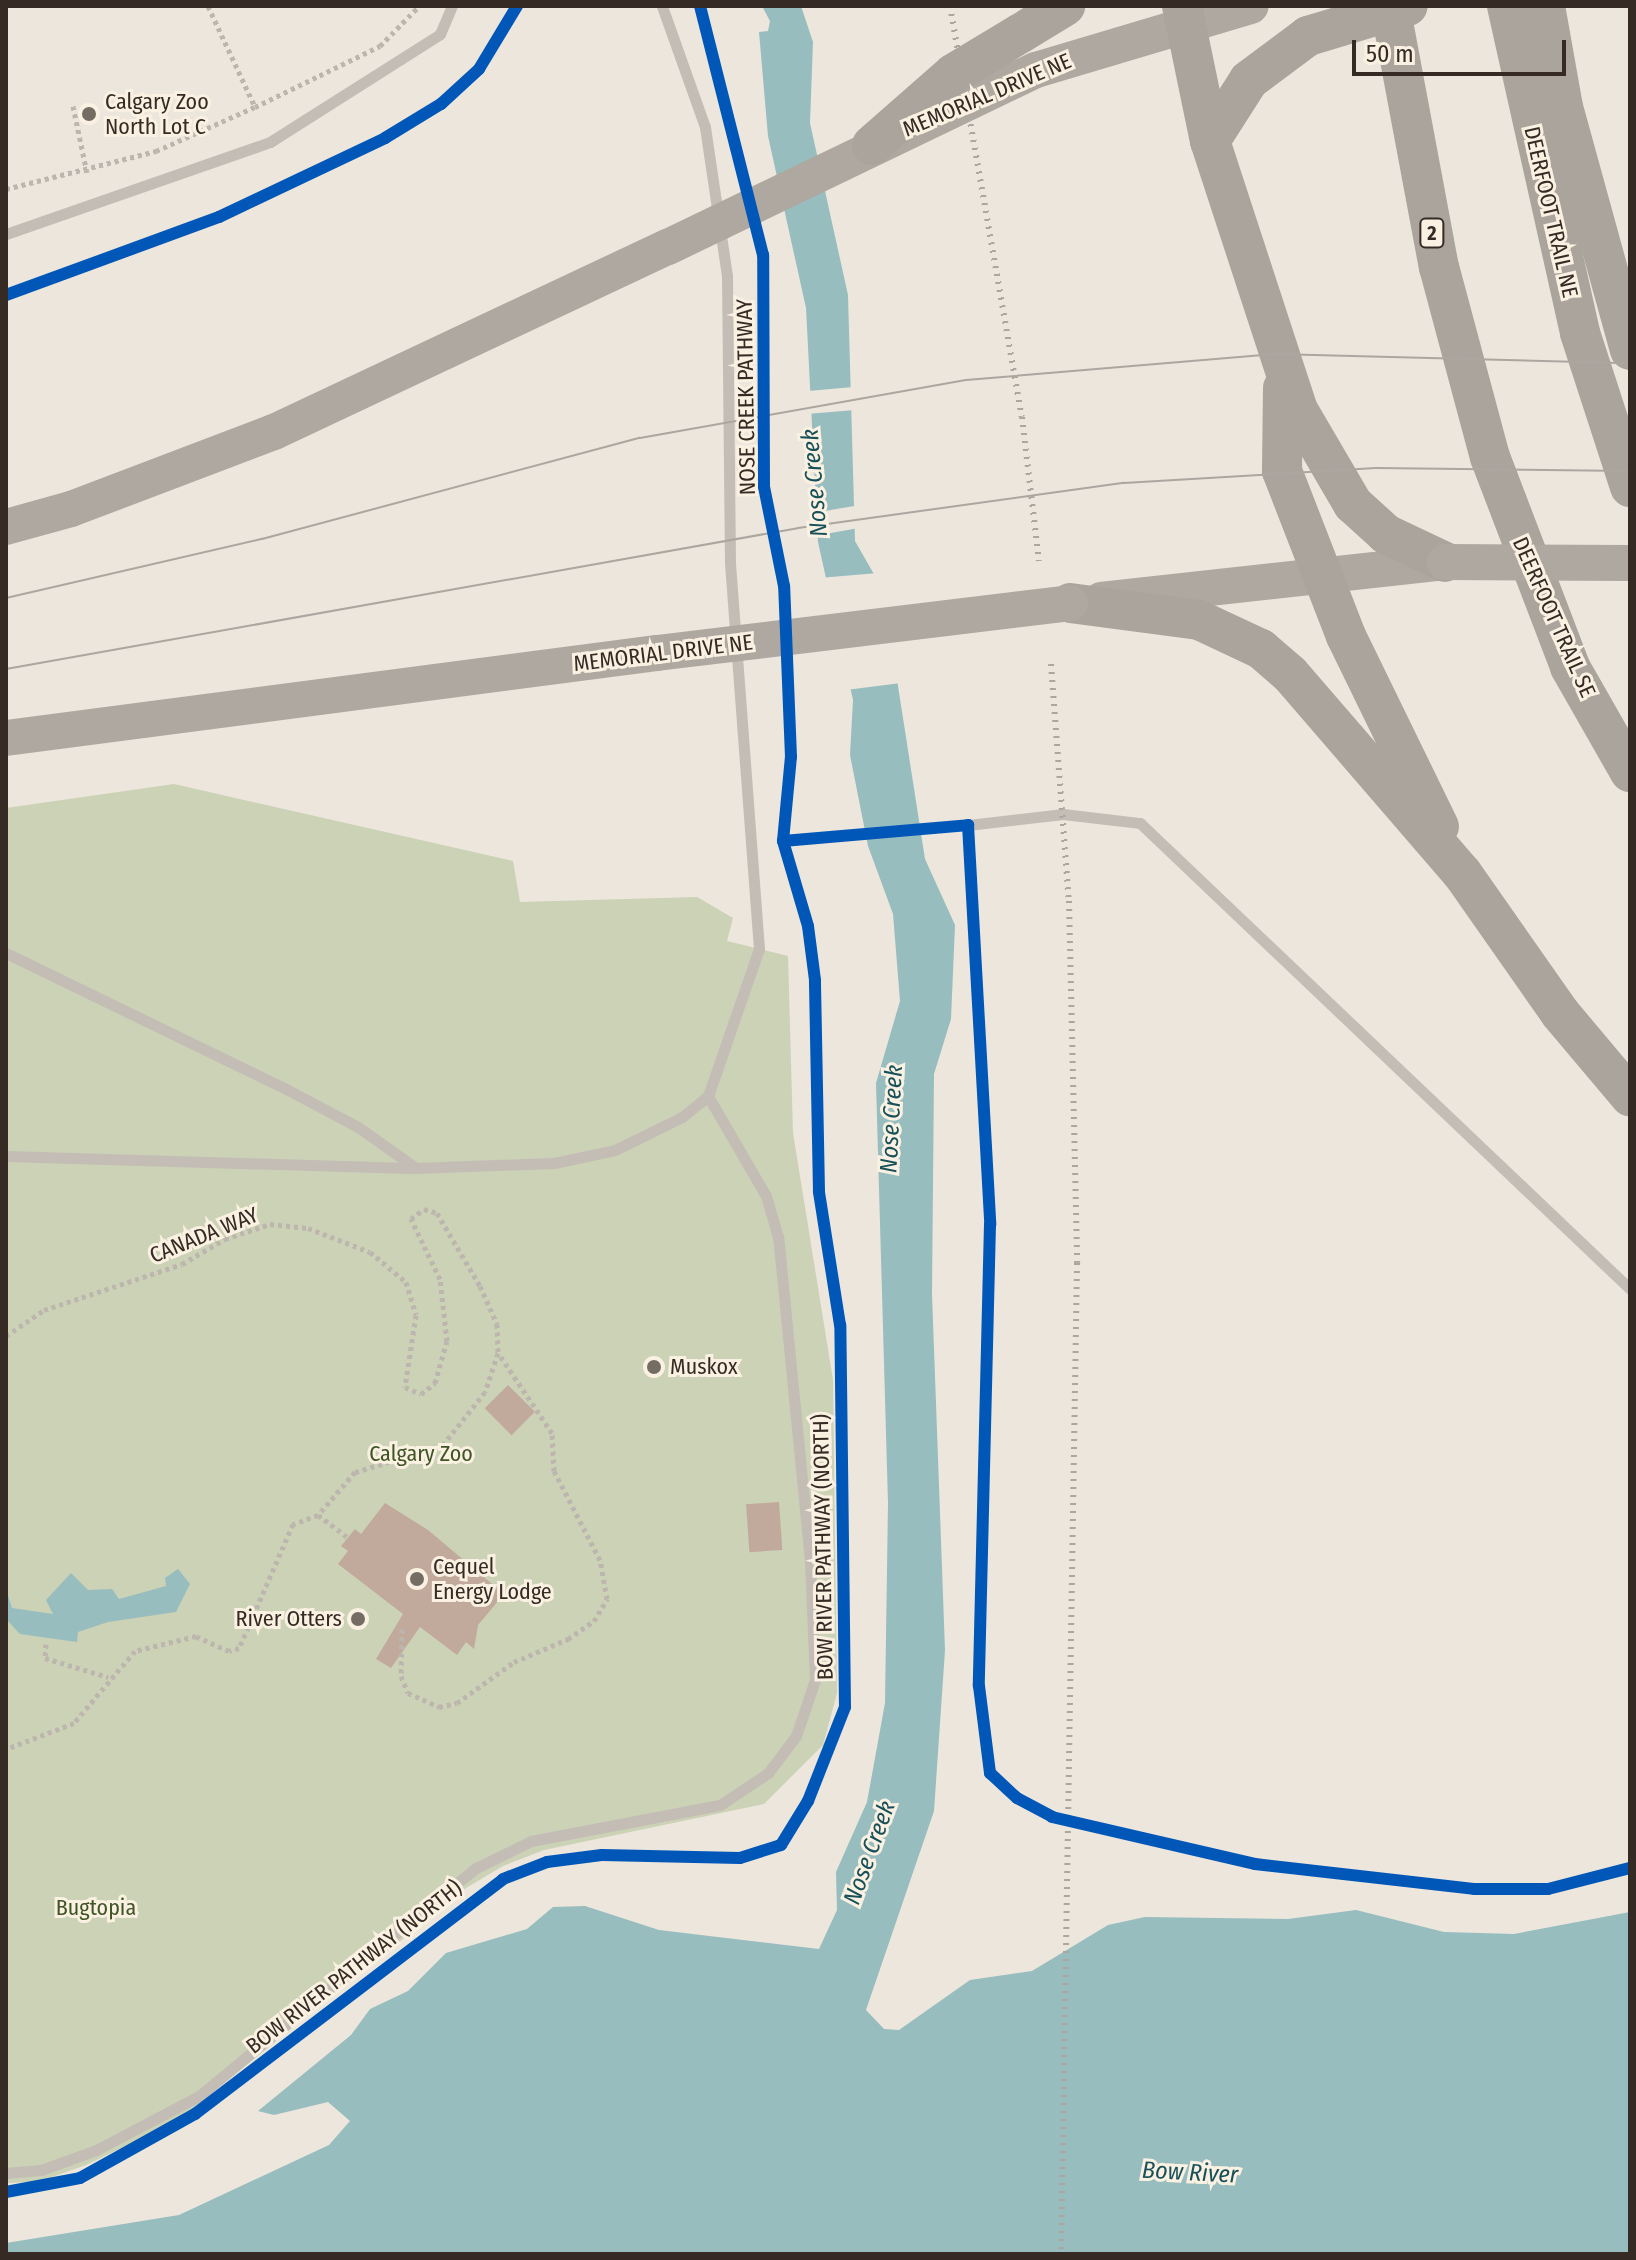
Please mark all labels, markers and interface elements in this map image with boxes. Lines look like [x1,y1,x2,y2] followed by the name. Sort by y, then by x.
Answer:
[1356,24,1570,74] scale bar
[1366,40,1414,68] text: 50 m
[899,48,1075,142] street label: MEMORIAL DRIVE NE
[105,88,209,140] place label: Calgary Zoo North Lot C
[80,105,98,123] marker: Calgary Zoo North Lot C
[1518,124,1584,300] street label: DEERFOOT TRAIL NE
[1418,217,1446,249] road number: 2
[731,299,761,495] street label: NOSE CREEK PATHWAY
[796,428,834,538] water label: Nose Creek
[1507,533,1601,701] street label: DEERFOOT TRAIL SE
[572,629,754,677] street label: MEMORIAL DRIVE NE
[875,1064,909,1174] water label: Nose Creek
[146,1201,262,1269] street label: CANADA WAY
[670,1354,738,1380] place label: Muskox
[645,1358,663,1376] marker: Muskox
[807,1414,839,1680] street label: BOW RIVER PATHWAY (NORTH)
[369,1441,473,1467] park label: Calgary Zoo
[433,1553,552,1604] place label: Cequel Energy Lodge
[408,1570,426,1588] marker: Cequel Energy Lodge
[236,1606,342,1632] place label: River Otters
[349,1610,367,1628] marker: River Otters
[838,1797,902,1909] water label: Nose Creek
[241,1875,467,2059] street label: BOW RIVER PATHWAY (NORTH)
[56,1895,136,1921] park label: Bugtopia
[1141,2156,1239,2190] water label: Bow River

